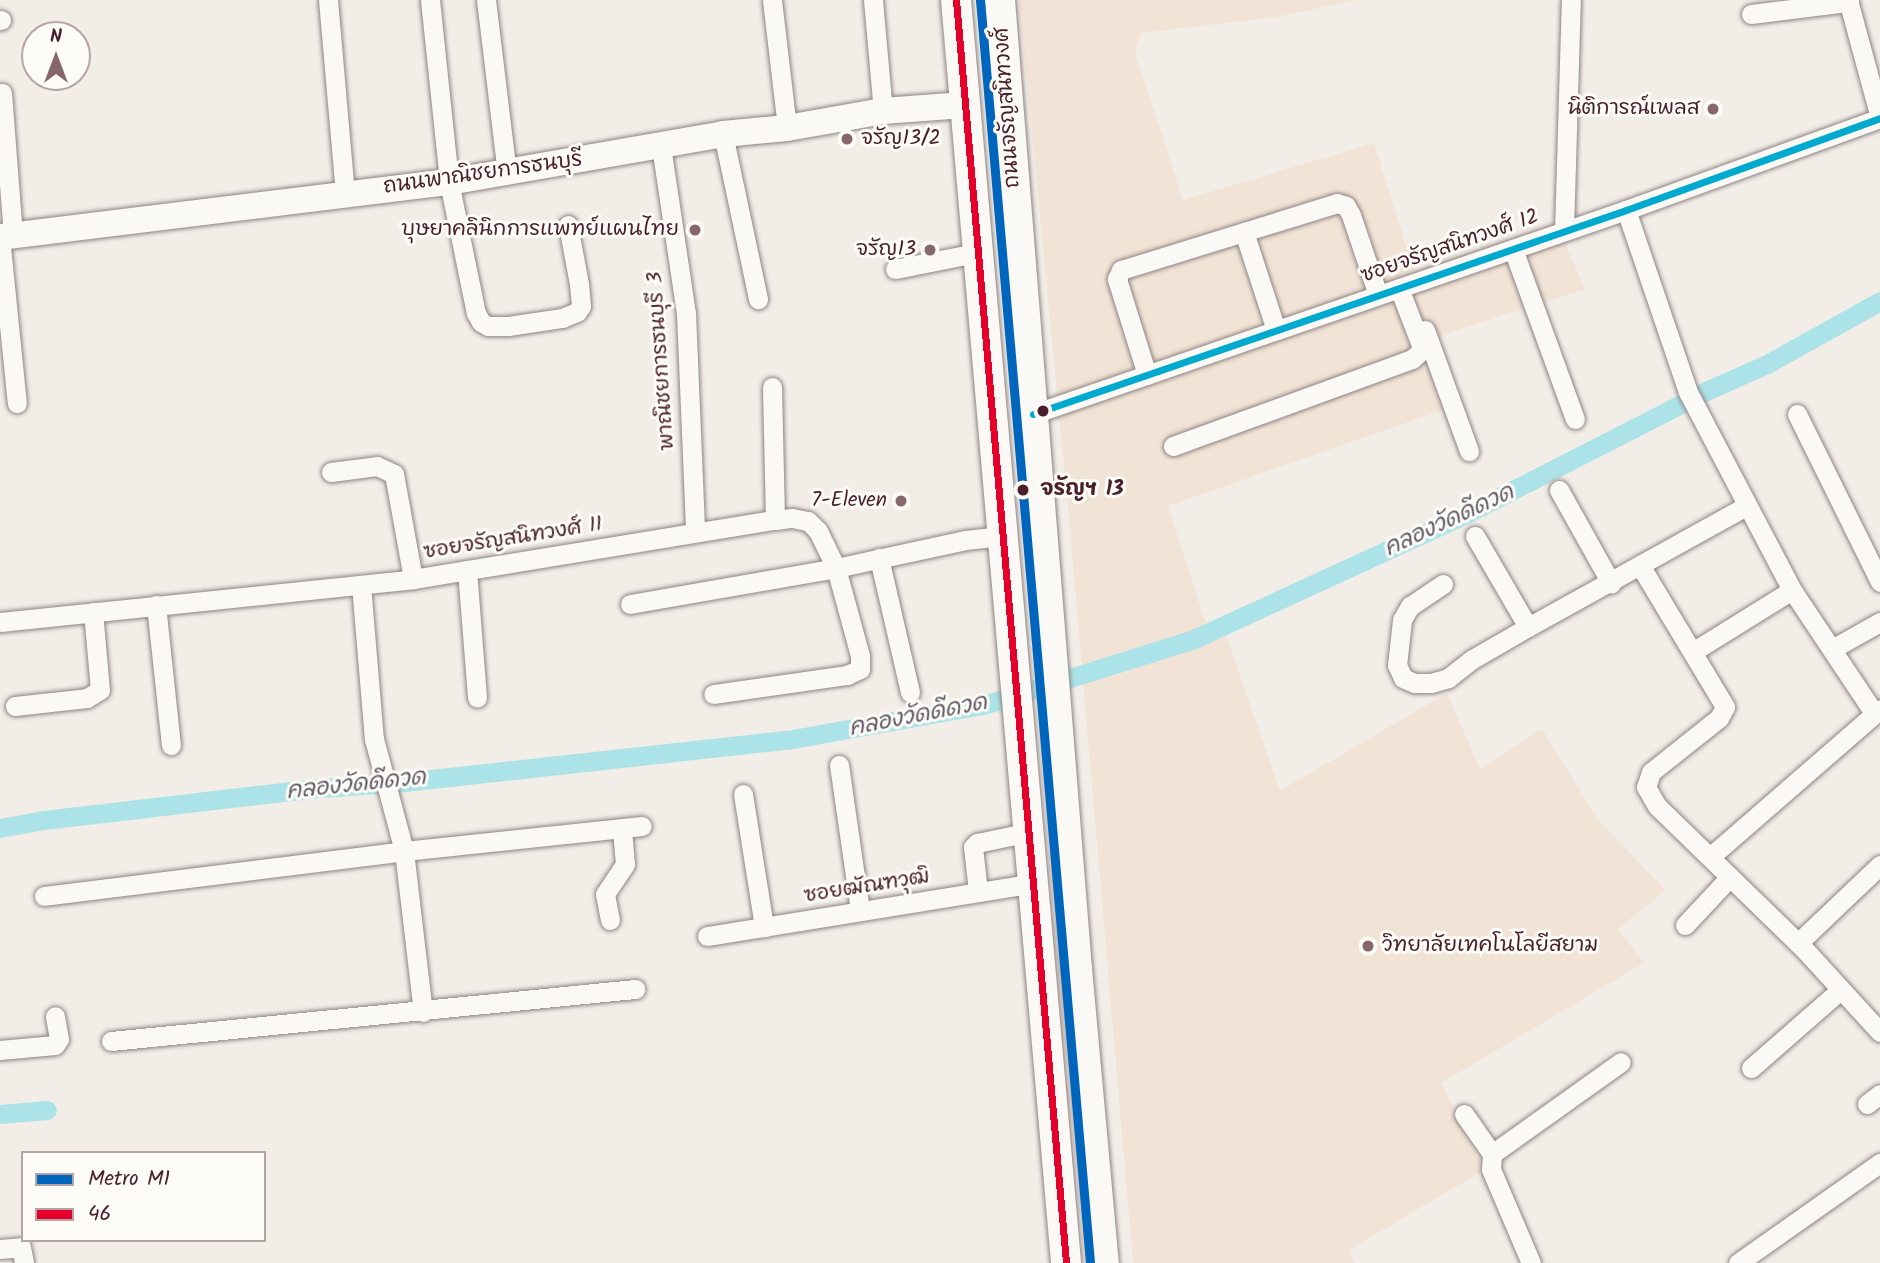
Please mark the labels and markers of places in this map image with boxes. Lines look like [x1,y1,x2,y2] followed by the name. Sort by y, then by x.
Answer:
[1568,96,1699,122] place label: นิติการณ์เพลส
[1705,101,1721,117] marker: นิติการณ์เพลส
[861,126,941,152] place label: จรัญ13/2
[839,131,855,147] marker: จรัญ13/2
[401,217,679,243] place label: บุษยาคลินิกการแพทย์แผนไทย
[685,220,705,240] marker: บุษยาคลินิกการแพทย์แผนไทย
[856,237,916,263] place label: จรัญ13
[922,242,938,258] marker: จรัญ13
[1036,404,1050,418] unlabelled marker
[1040,477,1124,503] place label: จรัญฯ 13
[1012,479,1034,501] marker: จรัญฯ 13
[811,488,887,514] place label: 7-Eleven
[893,493,909,509] marker: 7-Eleven
[1382,933,1598,959] place label: วิทยาลัยเทคโนโลยีสยาม
[1360,938,1376,954] marker: วิทยาลัยเทคโนโลยีสยาม

